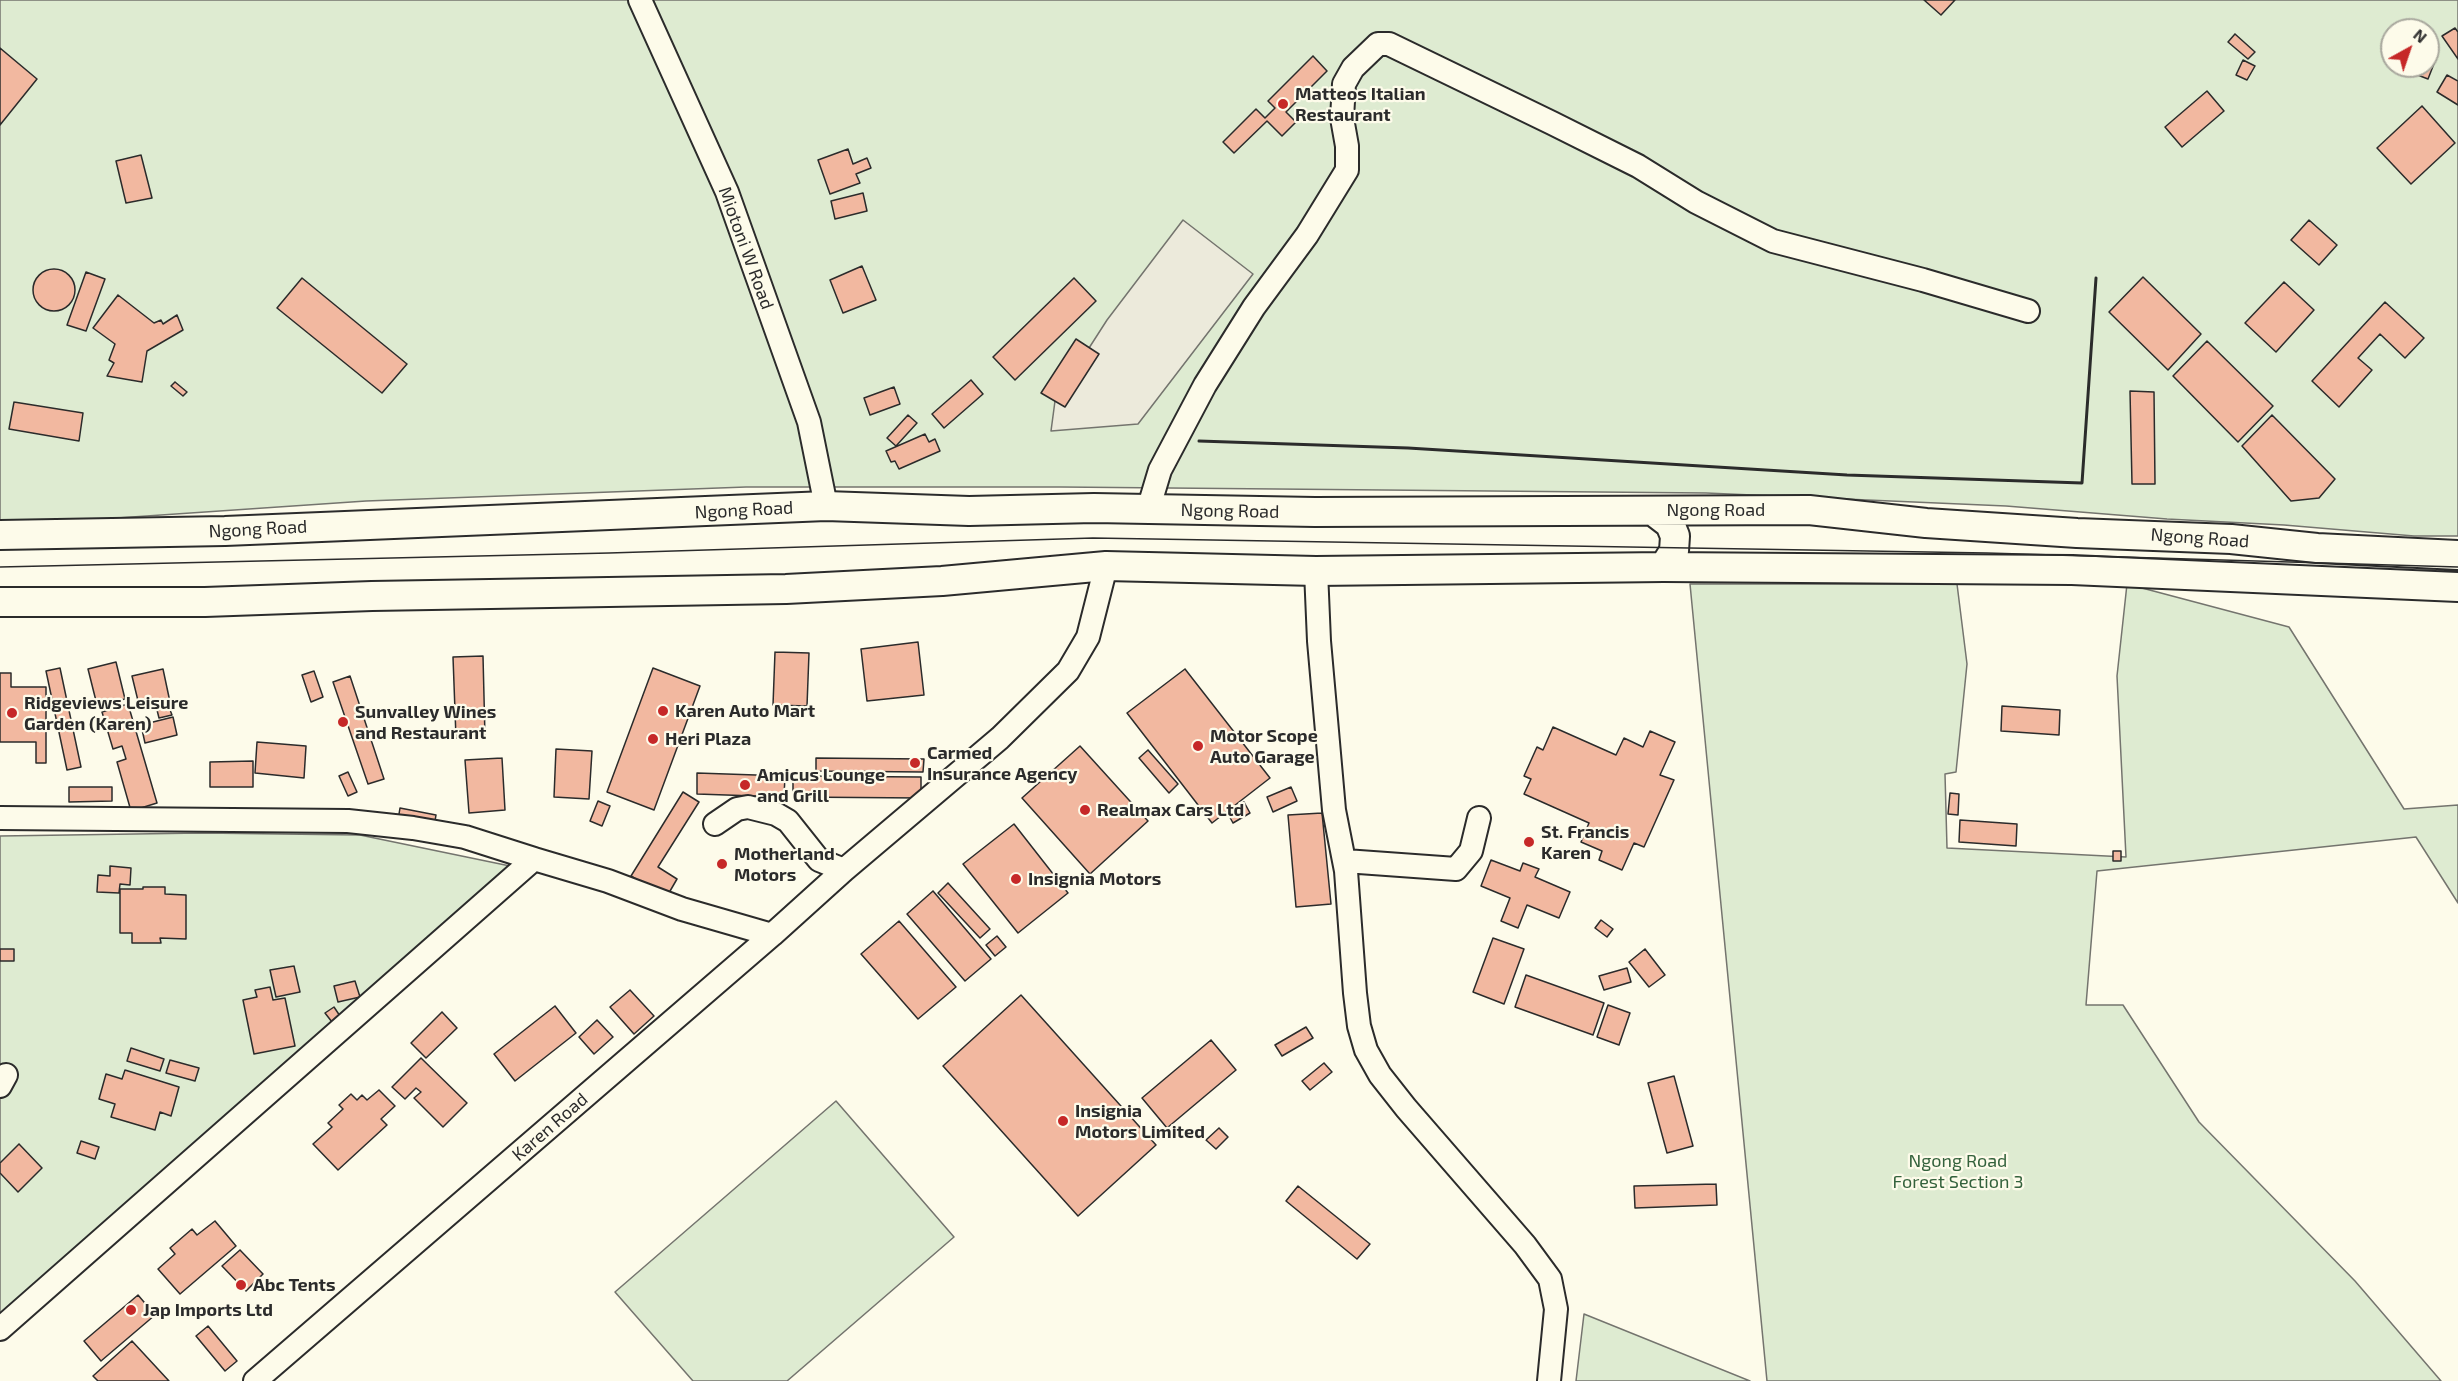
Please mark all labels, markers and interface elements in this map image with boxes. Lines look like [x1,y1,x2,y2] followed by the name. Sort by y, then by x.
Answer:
[2380,18,2440,78] north arrow
[2410,24,2431,46] text: N
[1295,83,1426,125] place label: Matteos Italian Restaurant
[1276,97,1290,111] marker: Matteos Italian Restaurant
[714,184,778,312] street label: Miotoni W Road
[694,497,794,523] street label: Ngong Road
[1180,499,1280,523] street label: Ngong Road
[1667,499,1765,521] street label: Ngong Road
[208,516,308,542] street label: Ngong Road
[2150,524,2250,552] street label: Ngong Road
[24,692,188,734] place label: Ridgeviews Leisure Garden (Karen)
[675,700,815,722] place label: Karen Auto Mart
[355,701,496,744] place label: Sunvalley Wines and Restaurant
[656,704,670,718] marker: Karen Auto Mart
[5,706,19,720] marker: Ridgeviews Leisure Garden (Karen)
[336,715,350,729] marker: Sunvalley Wines and Restaurant
[1210,725,1318,768] place label: Motor Scope Auto Garage
[665,728,751,750] place label: Heri Plaza
[646,732,660,746] marker: Heri Plaza
[1191,739,1205,753] marker: Motor Scope Auto Garage
[927,742,1078,784] place label: Carmed Insurance Agency
[908,756,922,770] marker: Carmed Insurance Agency
[757,764,885,806] place label: Amicus Lounge and Grill
[738,778,752,792] marker: Amicus Lounge and Grill
[1097,799,1244,821] place label: Realmax Cars Ltd
[1078,803,1092,817] marker: Realmax Cars Ltd
[1541,821,1629,864] place label: St. Francis Karen
[1522,835,1536,849] marker: St. Francis Karen
[734,843,835,886] place label: Motherland Motors
[715,857,729,871] marker: Motherland Motors
[1028,868,1161,890] place label: Insignia Motors
[1009,872,1023,886] marker: Insignia Motors
[508,1088,592,1166] street label: Karen Road
[1075,1100,1205,1142] place label: Insignia Motors Limited
[1056,1114,1070,1128] marker: Insignia Motors Limited
[1893,1150,2023,1192] park label: Ngong Road Forest Section 3
[253,1274,335,1296] place label: Abc Tents
[234,1278,248,1292] marker: Abc Tents
[143,1299,273,1321] place label: Jap Imports Ltd
[124,1303,138,1317] marker: Jap Imports Ltd

